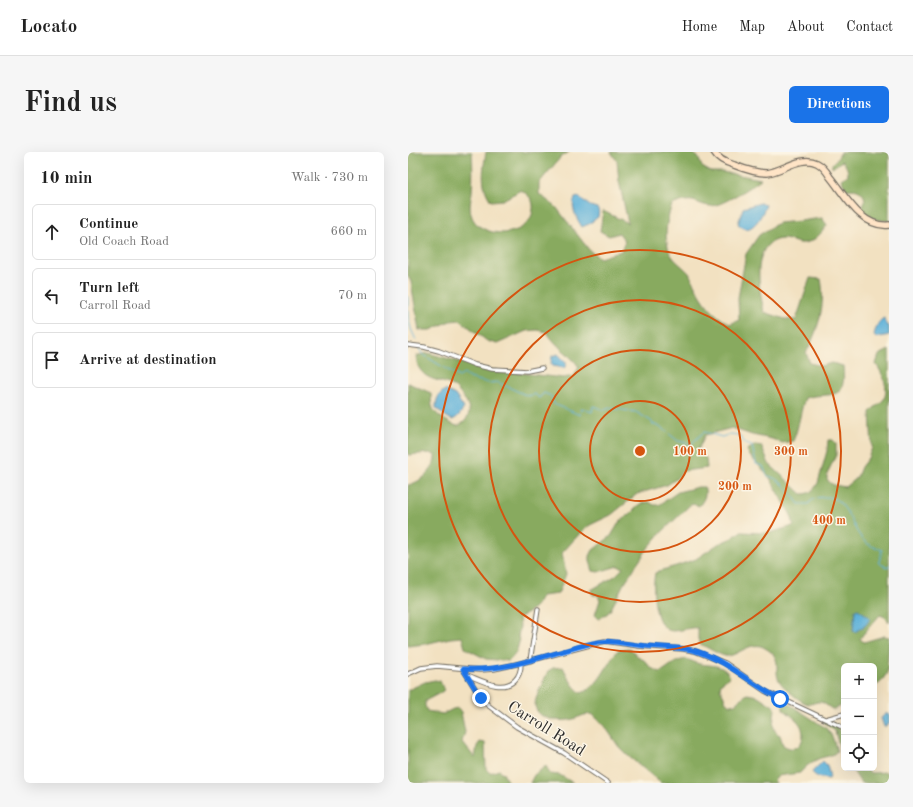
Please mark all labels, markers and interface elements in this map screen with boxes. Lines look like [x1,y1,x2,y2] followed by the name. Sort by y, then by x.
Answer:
[20,18,77,37] text: Locato
[682,20,717,34] text: Home
[739,20,765,34] text: Map
[787,20,824,34] text: About
[846,20,893,34] text: Contact
[789,86,889,123] button: Directions
[24,90,117,118] text: Find us
[40,170,93,187] text: 10 min
[291,171,368,184] text: Walk · 730 m
[79,217,138,232] text: Continue
[41,221,63,243] icon: ahead
[330,225,367,238] text: 660 m
[79,235,169,248] text: Old Coach Road
[79,281,139,296] text: Turn left
[41,285,63,307] icon: left
[338,289,367,302] text: 70 m
[79,299,151,312] text: Carroll Road
[41,349,63,371] icon: arrive
[79,353,217,368] text: Arrive at destination
[633,444,647,458] centre of rings
[673,446,707,458] text: 100 m
[774,446,808,458] text: 300 m
[718,481,752,493] text: 200 m
[812,515,846,527] text: 400 m
[841,663,877,771] map controls
[841,663,877,699] button: +
[472,689,490,707] route end
[771,690,789,708] route start
[504,699,588,759] street label: Carroll Road
[841,699,877,735] button: −
[841,735,877,771] button: locate

